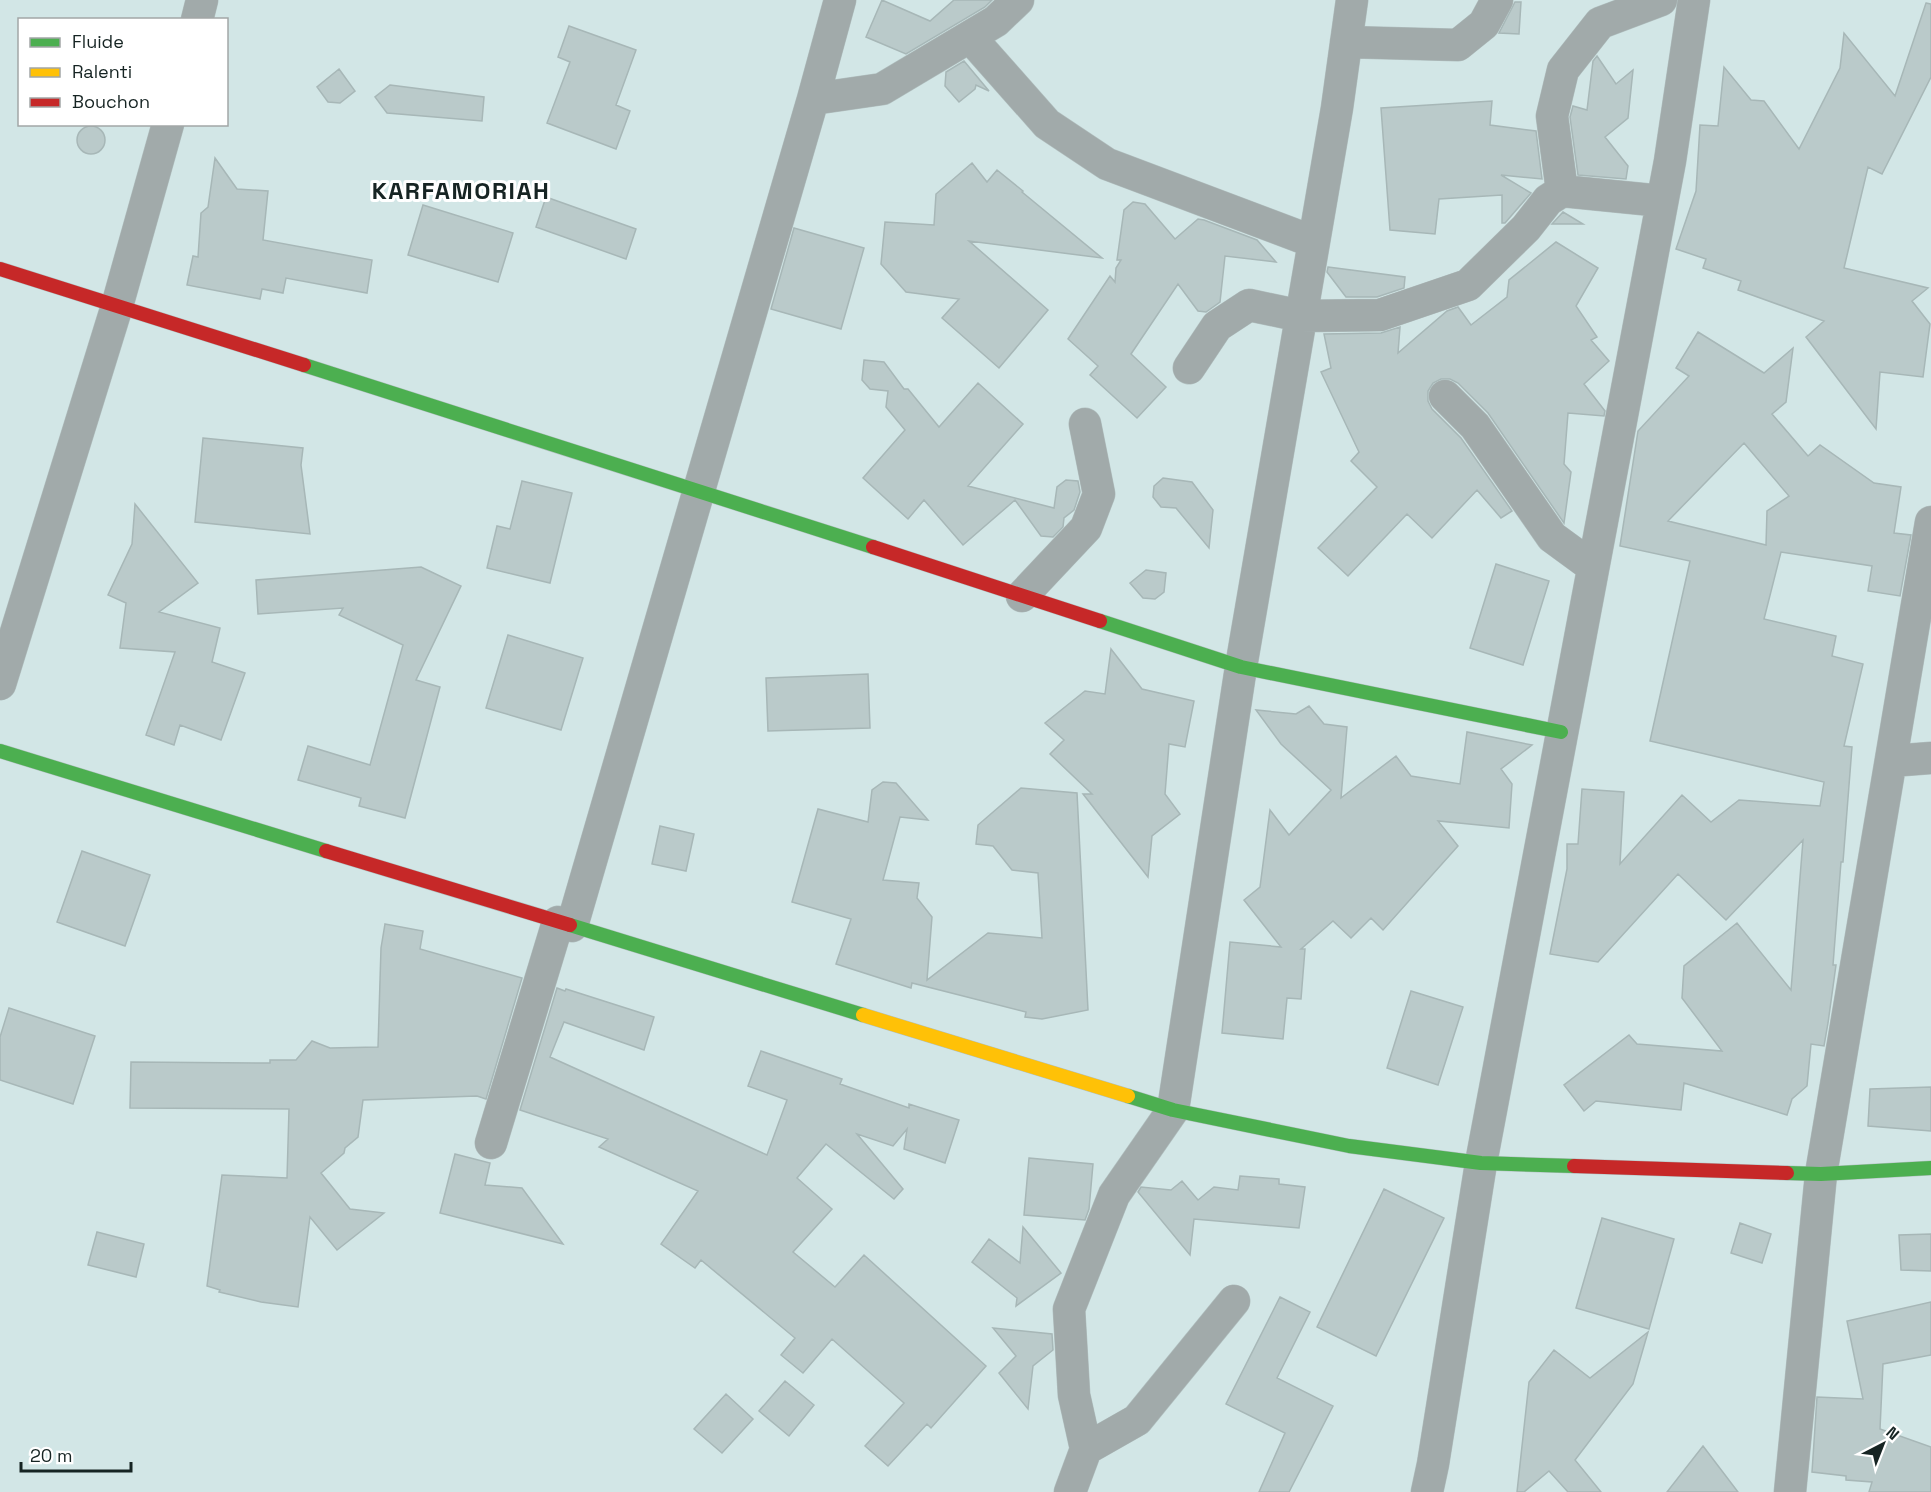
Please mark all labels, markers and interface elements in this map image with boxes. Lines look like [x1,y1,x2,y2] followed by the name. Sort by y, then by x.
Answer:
[18,18,228,126] legend
[72,30,124,53] text: Fluide
[72,60,132,83] text: Ralenti
[72,90,150,113] text: Bouchon
[372,175,550,206] district label: KARFAMORIAH
[1853,1414,1913,1474] north arrow
[1882,1422,1904,1445] text: N
[21,1435,130,1473] scale bar
[30,1444,73,1467] text: 20 m

